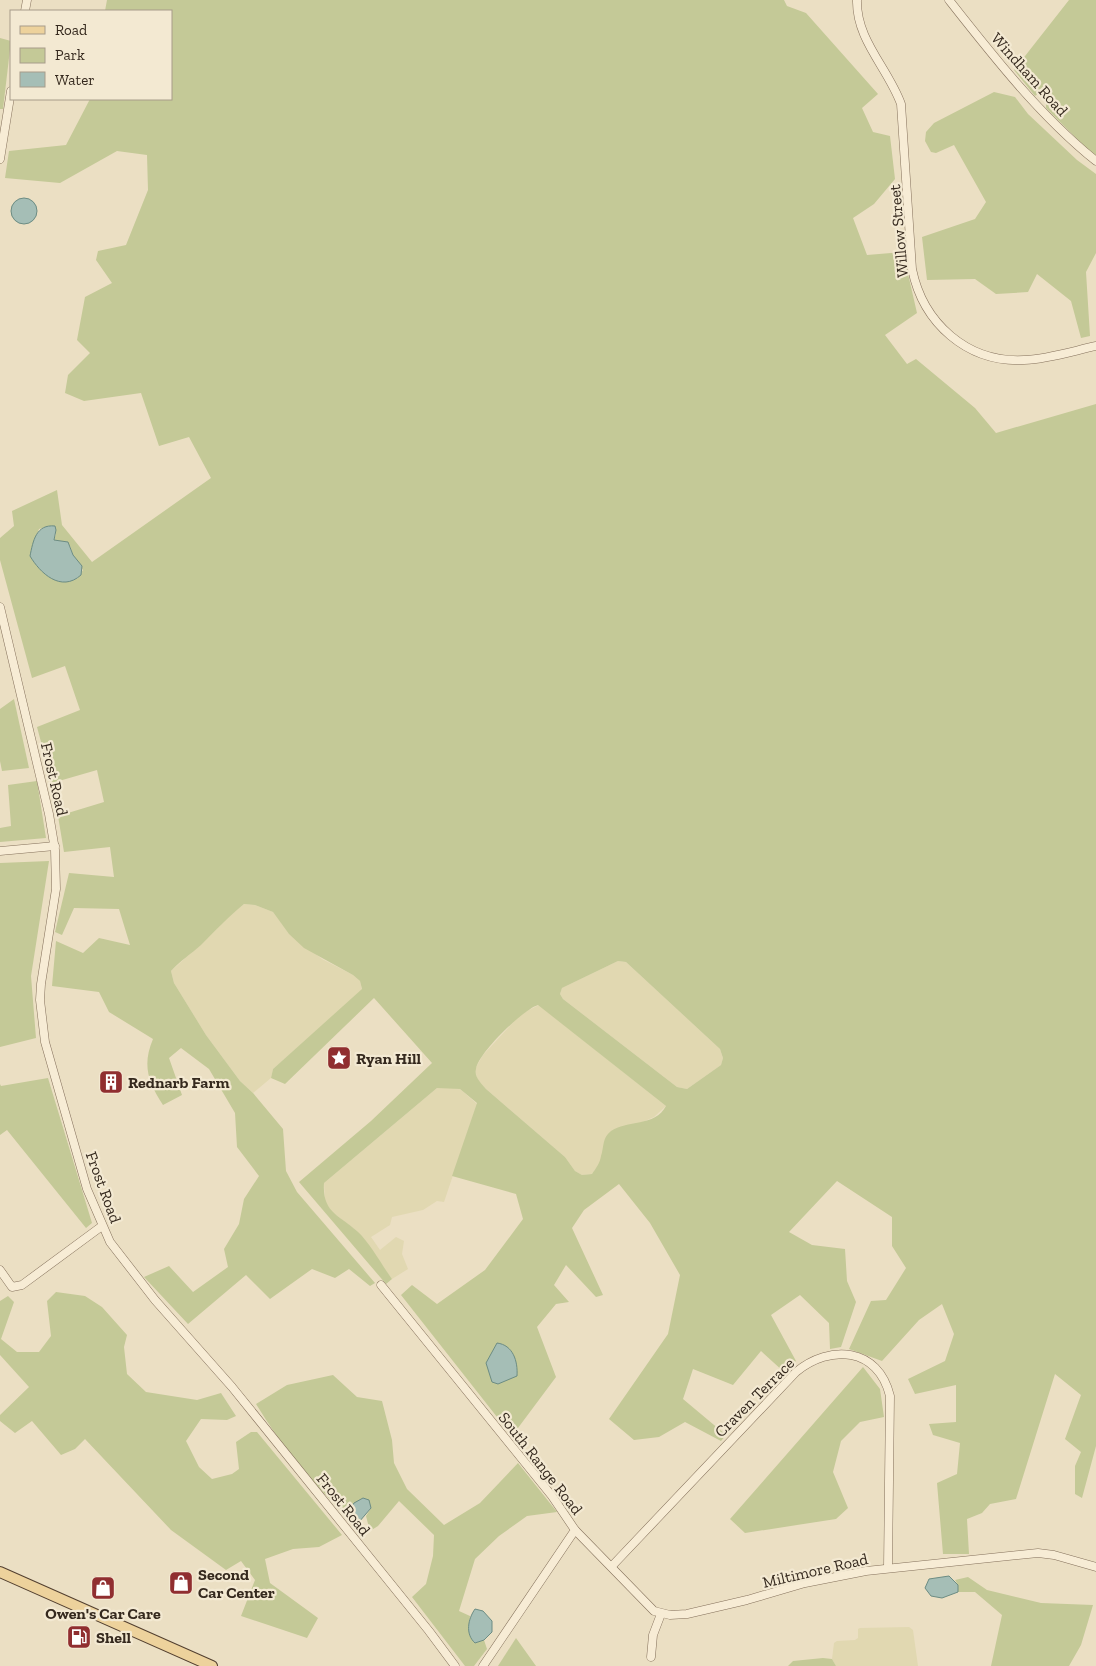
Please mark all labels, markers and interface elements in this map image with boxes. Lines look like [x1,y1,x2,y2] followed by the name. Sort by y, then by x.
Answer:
[10,10,172,100] legend
[55,21,88,39] text: Road
[987,29,1072,120] street label: Windham Road
[55,46,85,64] text: Park
[55,71,95,89] text: Water
[885,184,912,278] street label: Willow Street
[37,741,72,818] street label: Frost Road
[326,1045,352,1071] place icon: Ryan Hill
[356,1049,421,1068] place label: Ryan Hill
[98,1069,124,1095] building icon: Rednarb Farm
[128,1073,229,1092] place label: Rednarb Farm
[82,1149,125,1226] street label: Frost Road
[711,1354,798,1441] street label: Craven Terrace
[495,1408,587,1519] street label: South Range Road
[313,1469,375,1540] street label: Frost Road
[761,1549,870,1592] street label: Miltimore Road
[198,1565,275,1602] place label: Second Car Center
[168,1570,194,1596] shop icon: Second Car Center
[90,1575,116,1601] shop icon: Owen's Car Care
[45,1604,161,1623] place label: Owen's Car Care
[66,1624,92,1650] fuel station icon: Shell
[96,1628,131,1647] place label: Shell

